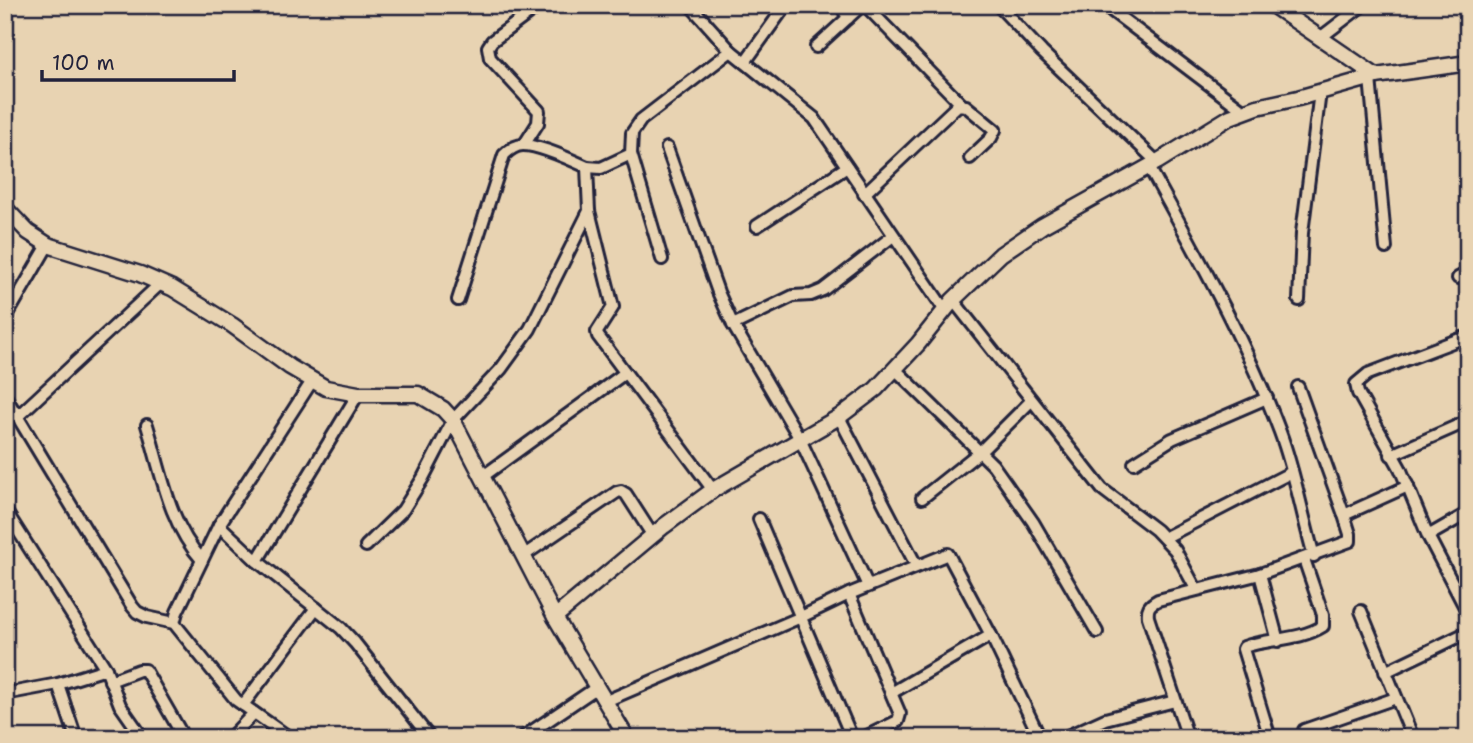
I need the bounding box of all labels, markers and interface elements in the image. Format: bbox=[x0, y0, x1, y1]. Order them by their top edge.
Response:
scale bar bbox=[42, 38, 234, 82]
text: 100 m bbox=[52, 49, 115, 77]

